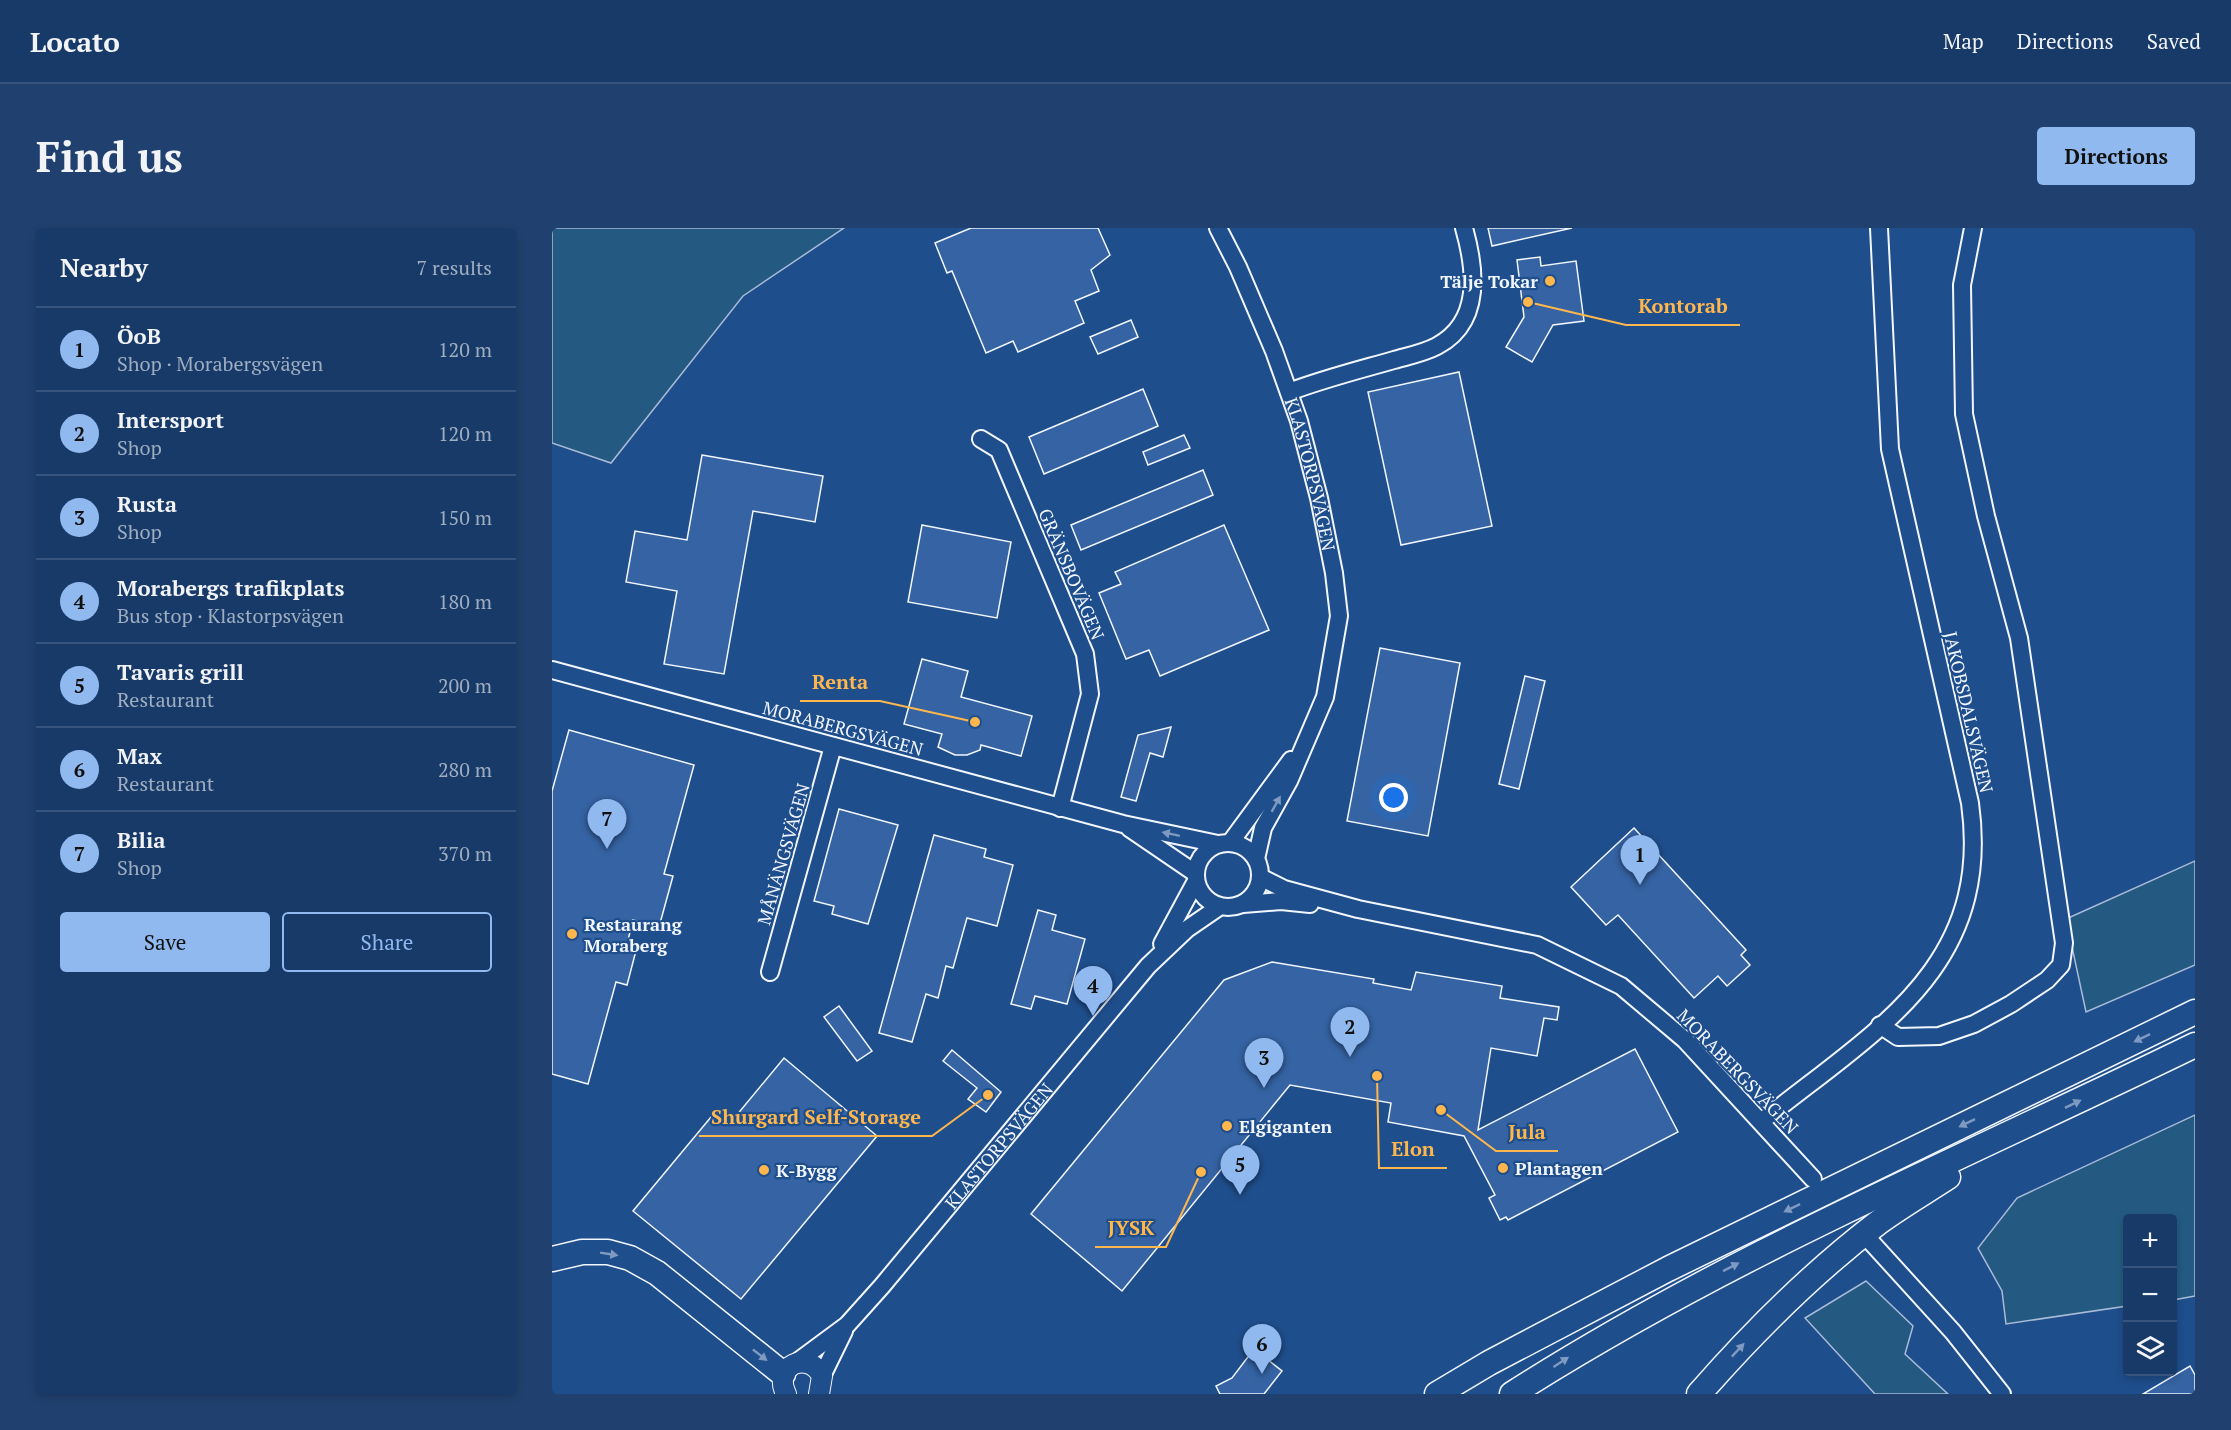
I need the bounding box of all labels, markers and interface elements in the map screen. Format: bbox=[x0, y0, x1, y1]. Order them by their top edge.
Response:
text: Locato bbox=[30, 23, 120, 60]
text: Map bbox=[1943, 27, 1984, 55]
text: Directions bbox=[2017, 27, 2114, 55]
text: Saved bbox=[2147, 27, 2201, 55]
button: Directions bbox=[2037, 127, 2195, 185]
text: Find us bbox=[36, 128, 183, 184]
text: Nearby bbox=[60, 250, 148, 284]
text: 7 results bbox=[417, 254, 492, 281]
place label: Tälje Tokar bbox=[1440, 269, 1538, 293]
marker: Tälje Tokar bbox=[1543, 274, 1557, 288]
callout: Kontorab bbox=[1626, 287, 1740, 325]
text: Kontorab bbox=[1638, 292, 1728, 319]
text: ÖoB bbox=[117, 321, 161, 350]
text: 1 bbox=[74, 336, 85, 363]
text: 120 m bbox=[438, 336, 492, 363]
text: Shop · Morabergsvägen bbox=[117, 350, 323, 377]
street label: KLASTORPSVÄGEN bbox=[1280, 394, 1341, 553]
text: Intersport bbox=[117, 405, 224, 434]
text: 2 bbox=[74, 420, 85, 447]
text: 120 m bbox=[438, 420, 492, 447]
text: Shop bbox=[117, 434, 162, 461]
text: Rusta bbox=[117, 489, 177, 518]
text: 3 bbox=[74, 504, 85, 531]
text: 150 m bbox=[438, 504, 492, 531]
street label: GRÄNSBOVÄGEN bbox=[1034, 505, 1110, 643]
text: Shop bbox=[117, 518, 162, 545]
text: Morabergs trafikplats bbox=[117, 573, 344, 602]
text: 4 bbox=[74, 588, 85, 615]
text: 180 m bbox=[438, 588, 492, 615]
text: Bus stop · Klastorpsvägen bbox=[117, 602, 344, 629]
street label: JAKOBSDALSVÄGEN bbox=[1939, 629, 1999, 795]
text: Tavaris grill bbox=[117, 657, 244, 686]
callout: Renta bbox=[800, 663, 880, 701]
text: Renta bbox=[812, 668, 868, 695]
text: 5 bbox=[74, 672, 85, 699]
text: 200 m bbox=[438, 672, 492, 699]
text: Restaurant bbox=[117, 686, 214, 713]
street label: MORABERGSVÄGEN bbox=[760, 695, 926, 761]
text: Max bbox=[117, 741, 162, 770]
text: 6 bbox=[74, 756, 85, 783]
text: 280 m bbox=[438, 756, 492, 783]
text: Restaurant bbox=[117, 770, 214, 797]
street label: MÅNÄNGSVÄGEN bbox=[751, 780, 815, 928]
your location bbox=[1379, 783, 1408, 812]
one-way arrow bbox=[1271, 796, 1281, 813]
pin: 7 bbox=[588, 800, 626, 849]
text: Bilia bbox=[117, 825, 165, 854]
one-way arrow bbox=[1161, 829, 1180, 838]
pin: 1 bbox=[1620, 836, 1660, 885]
text: 7 bbox=[74, 840, 85, 867]
text: 370 m bbox=[438, 840, 492, 867]
text: Shop bbox=[117, 854, 162, 881]
button: Save bbox=[60, 912, 270, 972]
button: Share bbox=[282, 912, 492, 972]
place label: Restaurang Moraberg bbox=[584, 912, 683, 957]
marker: Restaurang Moraberg bbox=[565, 927, 579, 941]
pin: 4 bbox=[1074, 966, 1112, 1016]
street label: MORABERGSVÄGEN bbox=[1672, 1003, 1804, 1139]
pin: 2 bbox=[1330, 1008, 1370, 1057]
one-way arrow bbox=[2134, 1033, 2151, 1042]
pin: 3 bbox=[1244, 1038, 1284, 1088]
street label: KLASTORPSVÄGEN bbox=[939, 1078, 1058, 1214]
callout: Shurgard Self-Storage bbox=[699, 1098, 932, 1136]
one-way arrow bbox=[2065, 1100, 2082, 1109]
text: Shurgard Self-Storage bbox=[711, 1103, 921, 1130]
callout: Jula bbox=[1496, 1113, 1558, 1151]
place label: Elgiganten bbox=[1239, 1114, 1333, 1138]
text: Jula bbox=[1508, 1118, 1546, 1145]
one-way arrow bbox=[1958, 1118, 1975, 1127]
marker: Elgiganten bbox=[1220, 1119, 1234, 1133]
callout: Elon bbox=[1379, 1130, 1447, 1168]
text: Elon bbox=[1391, 1135, 1435, 1162]
pin: 5 bbox=[1220, 1146, 1260, 1195]
place label: Plantagen bbox=[1515, 1156, 1603, 1180]
place label: K-Bygg bbox=[776, 1158, 838, 1182]
marker: Plantagen bbox=[1496, 1161, 1510, 1175]
marker: K-Bygg bbox=[757, 1163, 771, 1177]
one-way arrow bbox=[1783, 1204, 1800, 1213]
callout: JYSK bbox=[1095, 1209, 1166, 1247]
text: JYSK bbox=[1108, 1214, 1155, 1241]
map controls bbox=[2123, 1214, 2177, 1376]
button: + bbox=[2123, 1214, 2177, 1268]
one-way arrow bbox=[600, 1249, 619, 1258]
one-way arrow bbox=[1723, 1262, 1740, 1272]
button: − bbox=[2123, 1268, 2177, 1322]
button: layers bbox=[2123, 1322, 2177, 1376]
pin: 6 bbox=[1242, 1324, 1282, 1374]
one-way arrow bbox=[1730, 1344, 1744, 1358]
one-way arrow bbox=[752, 1348, 768, 1361]
one-way arrow bbox=[1553, 1357, 1569, 1368]

